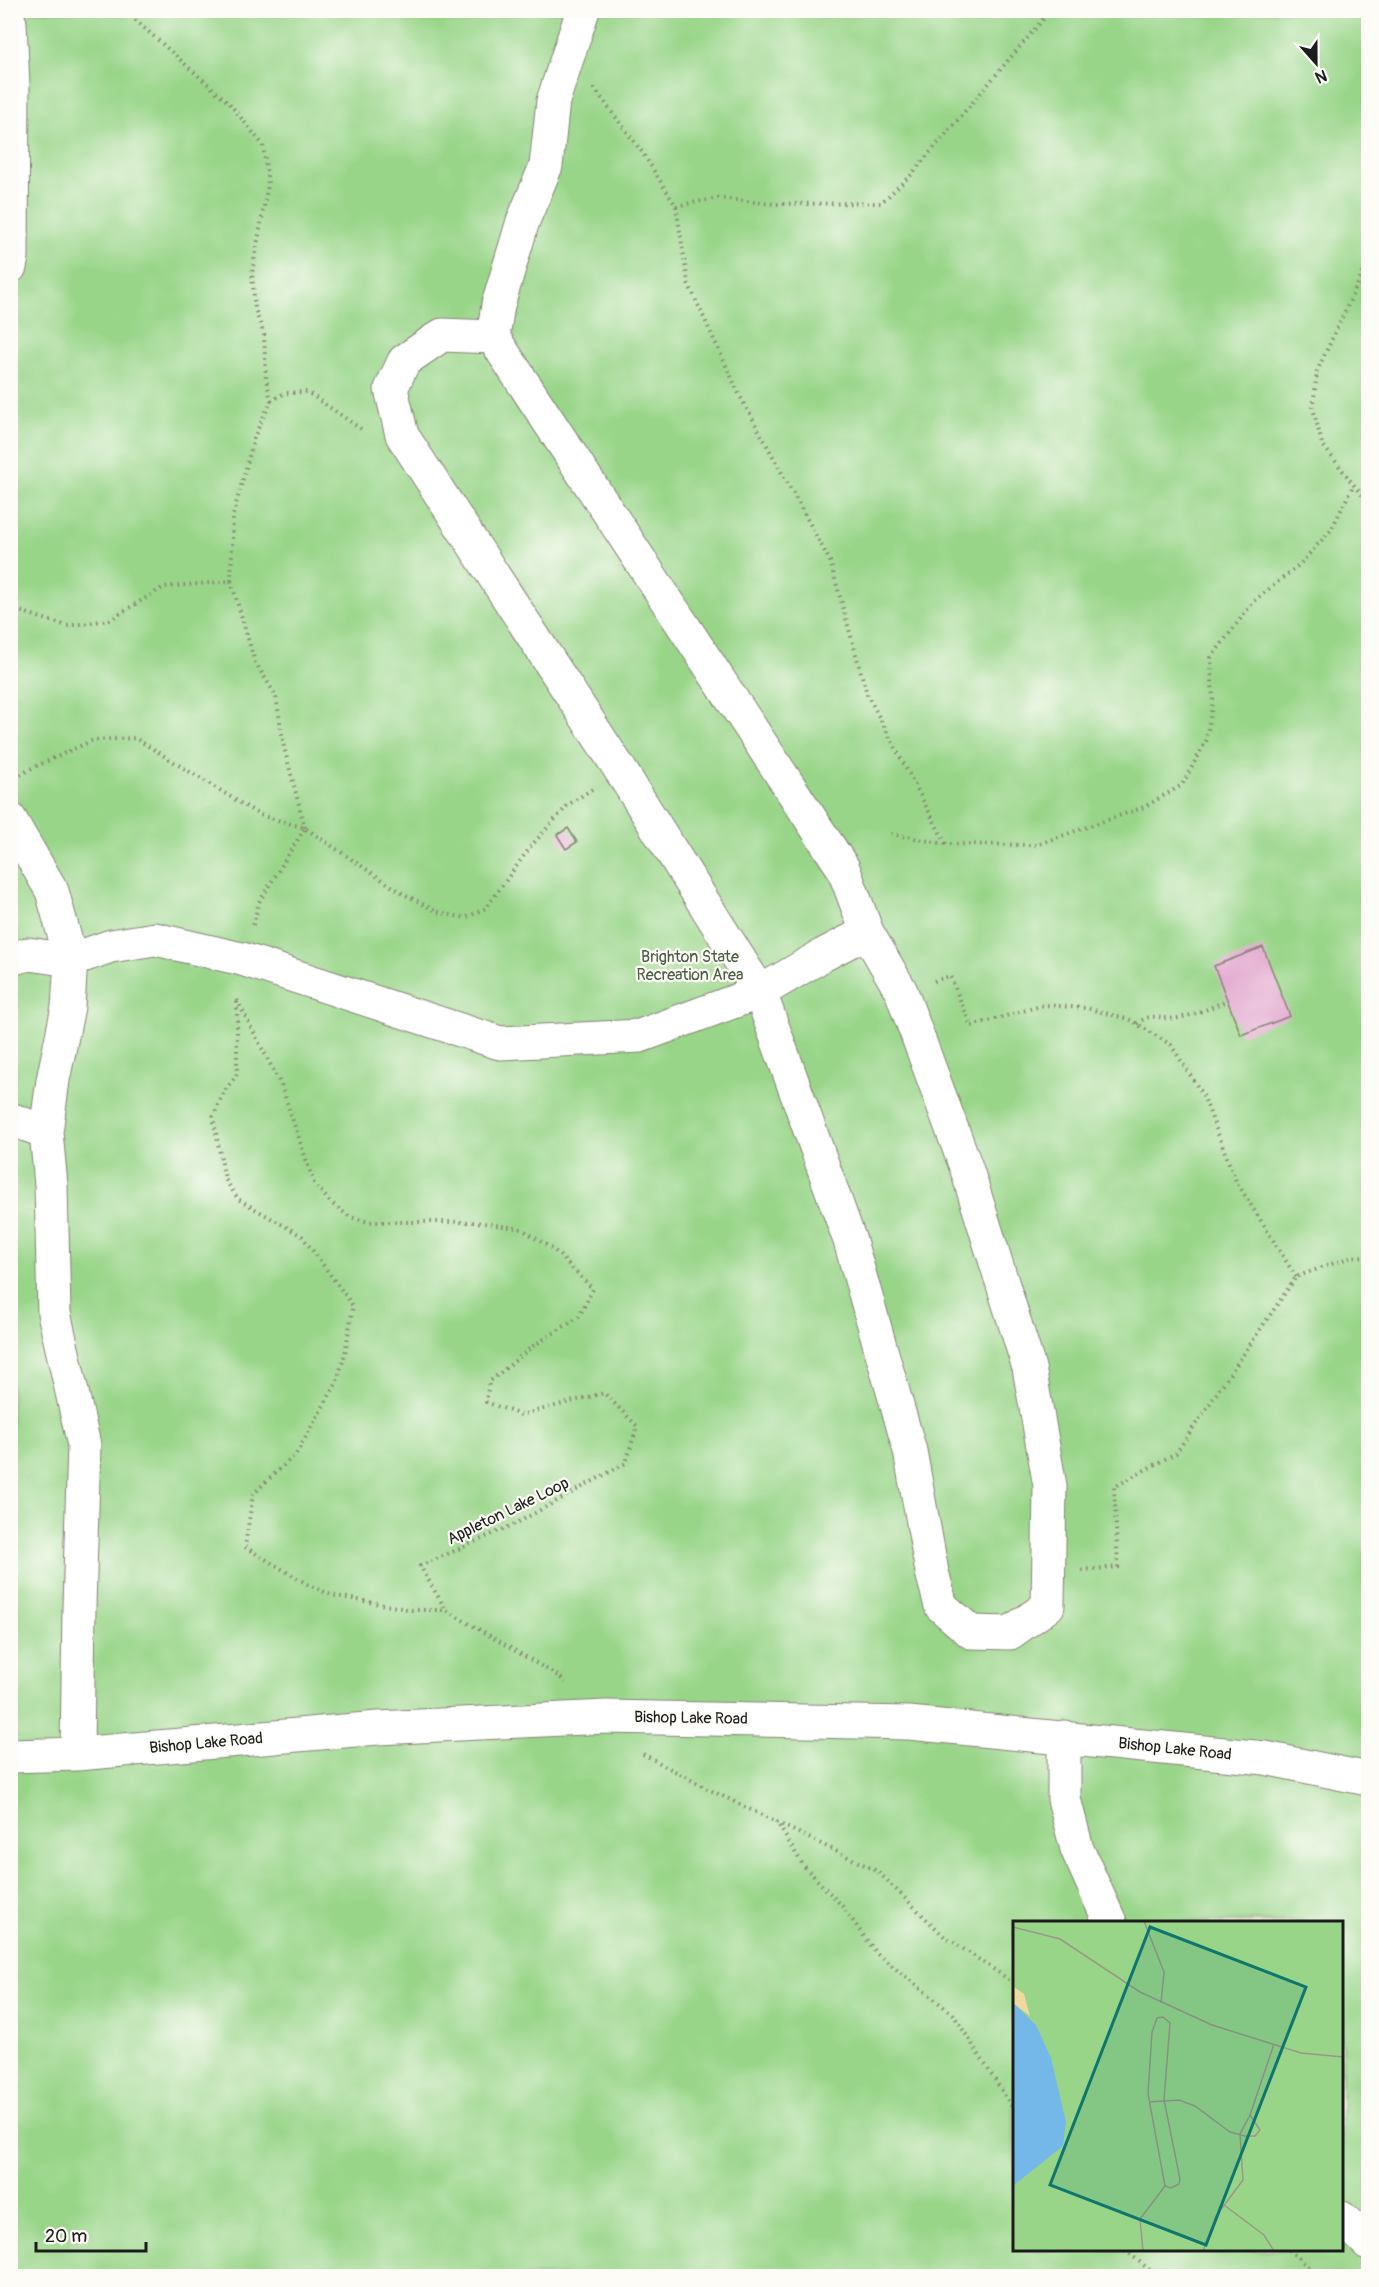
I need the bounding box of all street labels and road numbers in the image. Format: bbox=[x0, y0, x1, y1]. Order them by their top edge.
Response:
street label: Appleton Lake Loop bbox=[444, 1473, 572, 1549]
street label: Bishop Lake Road bbox=[634, 1707, 748, 1729]
street label: Bishop Lake Road bbox=[148, 1728, 264, 1758]
street label: Bishop Lake Road bbox=[1117, 1733, 1233, 1765]

